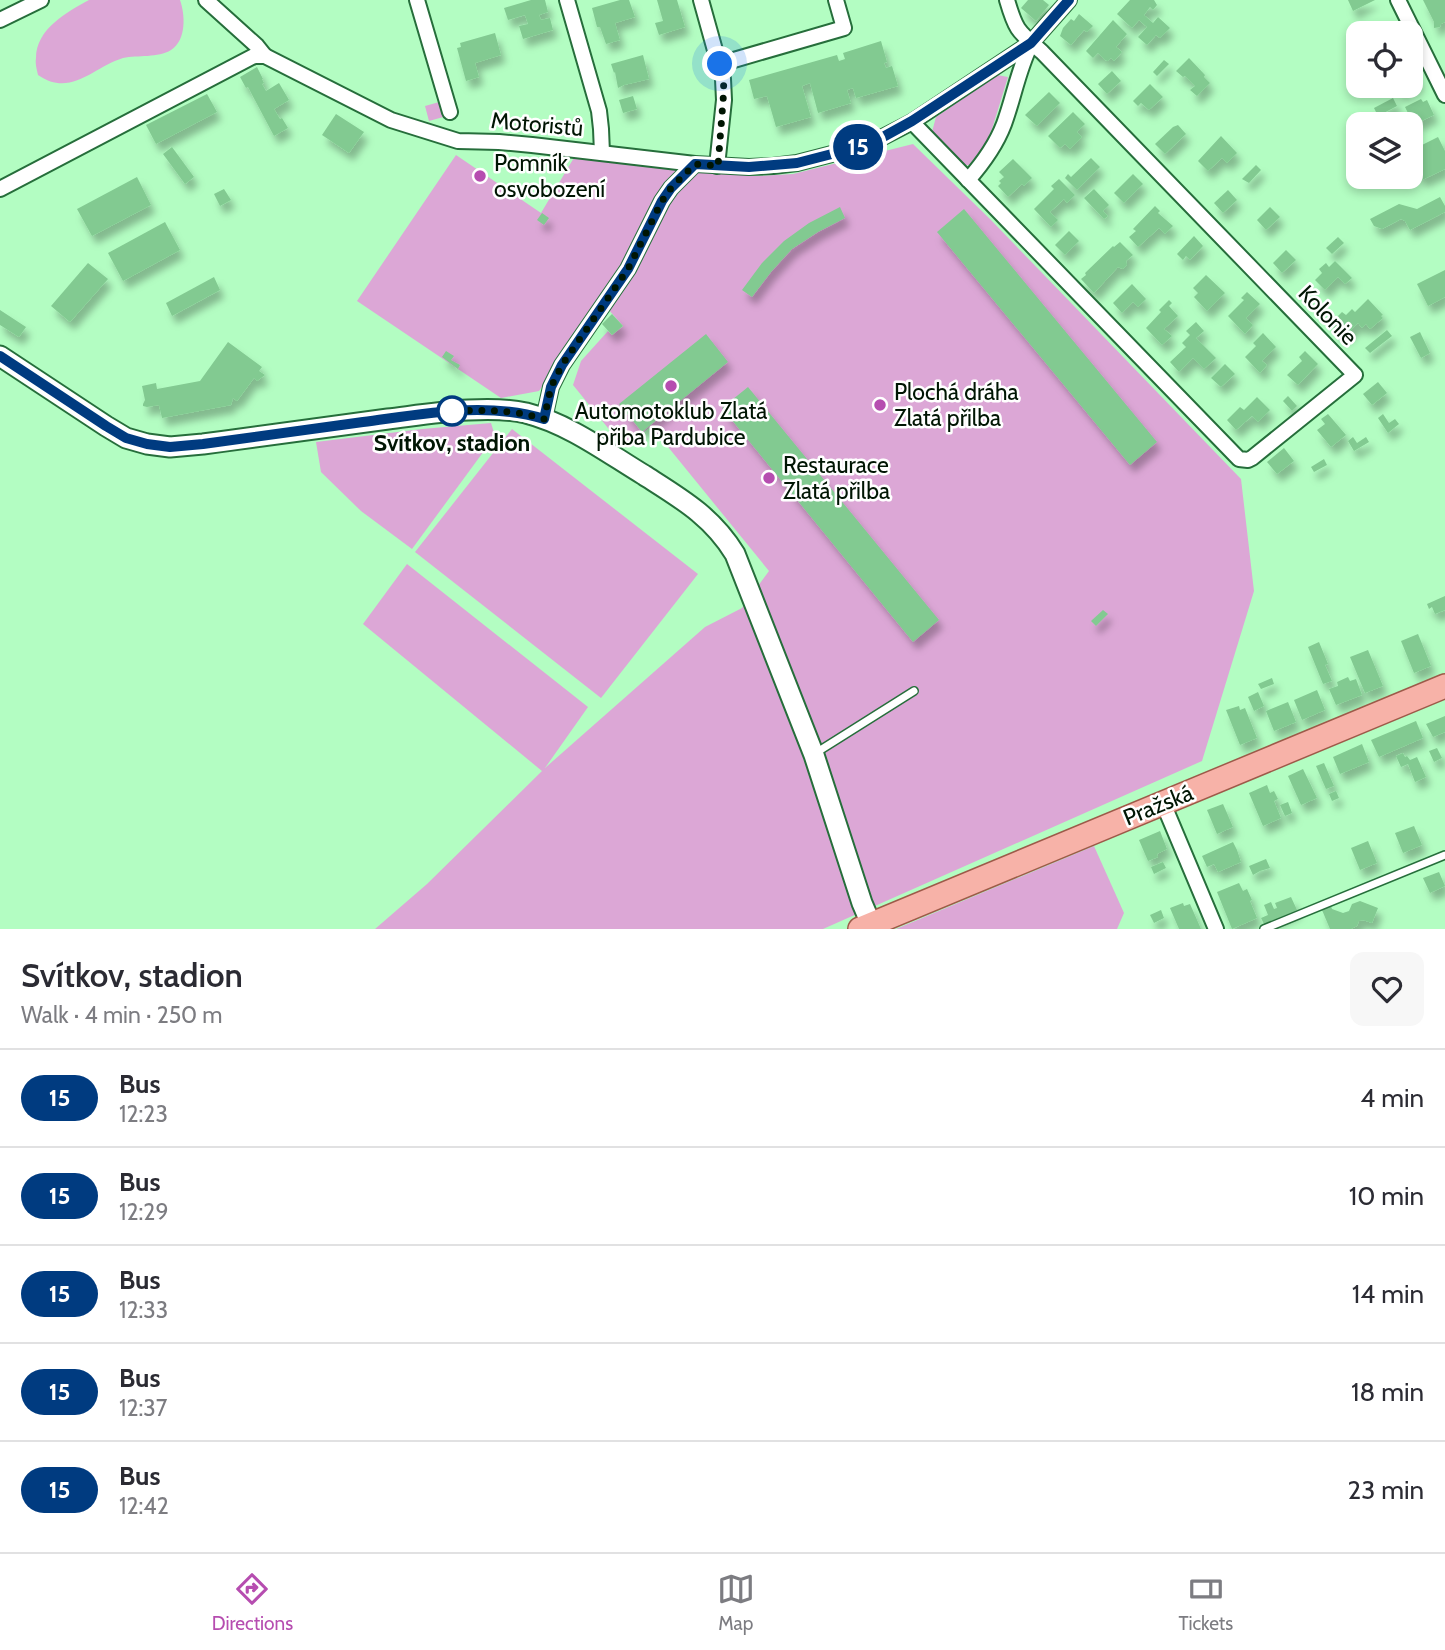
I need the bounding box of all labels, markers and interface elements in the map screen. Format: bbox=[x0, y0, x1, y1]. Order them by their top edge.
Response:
map controls bbox=[1346, 21, 1423, 189]
button: locate bbox=[1346, 21, 1423, 98]
your location bbox=[702, 46, 737, 81]
street label: Motoristů bbox=[490, 106, 584, 142]
button: layers bbox=[1346, 112, 1423, 189]
line badge: 15 bbox=[826, 124, 889, 170]
text: 15 bbox=[847, 132, 869, 161]
place label: Pomník osvobození bbox=[494, 149, 605, 203]
marker: Pomník osvobození bbox=[472, 168, 488, 184]
street label: Kolonie bbox=[1293, 279, 1363, 351]
marker: Automotoklub Zlatá přiba Pardubice bbox=[663, 378, 679, 394]
place label: Plochá dráha Zlatá přilba bbox=[894, 378, 1019, 432]
marker: Svítkov, stadion bbox=[437, 396, 467, 426]
place label: Automotoklub Zlatá přiba Pardubice bbox=[575, 397, 767, 451]
marker: Plochá dráha Zlatá přilba bbox=[872, 397, 888, 413]
place label: Svítkov, stadion bbox=[374, 429, 530, 457]
place label: Restaurace Zlatá přilba bbox=[783, 451, 890, 505]
marker: Restaurace Zlatá přilba bbox=[761, 470, 777, 486]
street label: Pražská bbox=[1119, 778, 1197, 832]
button: heart bbox=[1350, 952, 1424, 1026]
text: Svítkov, stadion bbox=[21, 955, 243, 995]
text: Walk · 4 min · 250 m bbox=[21, 1001, 223, 1029]
text: Bus bbox=[119, 1068, 160, 1100]
text: 4 min bbox=[1360, 1082, 1424, 1114]
text: 15 bbox=[49, 1083, 70, 1112]
text: 12:23 bbox=[119, 1100, 168, 1128]
text: Bus bbox=[119, 1166, 160, 1198]
text: 10 min bbox=[1349, 1180, 1424, 1212]
text: 15 bbox=[49, 1181, 70, 1210]
text: 12:29 bbox=[119, 1198, 168, 1226]
text: Bus bbox=[119, 1264, 160, 1296]
text: 14 min bbox=[1352, 1278, 1424, 1310]
text: 15 bbox=[49, 1279, 70, 1308]
text: 12:33 bbox=[119, 1296, 168, 1324]
text: Bus bbox=[119, 1362, 160, 1394]
text: 18 min bbox=[1351, 1376, 1424, 1408]
text: 15 bbox=[49, 1377, 70, 1406]
text: 12:37 bbox=[119, 1394, 167, 1422]
text: Bus bbox=[119, 1460, 160, 1492]
text: 23 min bbox=[1348, 1474, 1424, 1506]
text: 15 bbox=[49, 1475, 70, 1504]
text: 12:42 bbox=[119, 1492, 169, 1520]
tab: Directions bbox=[212, 1570, 293, 1635]
tab: Map bbox=[717, 1570, 755, 1635]
tab: Tickets bbox=[1178, 1570, 1233, 1635]

